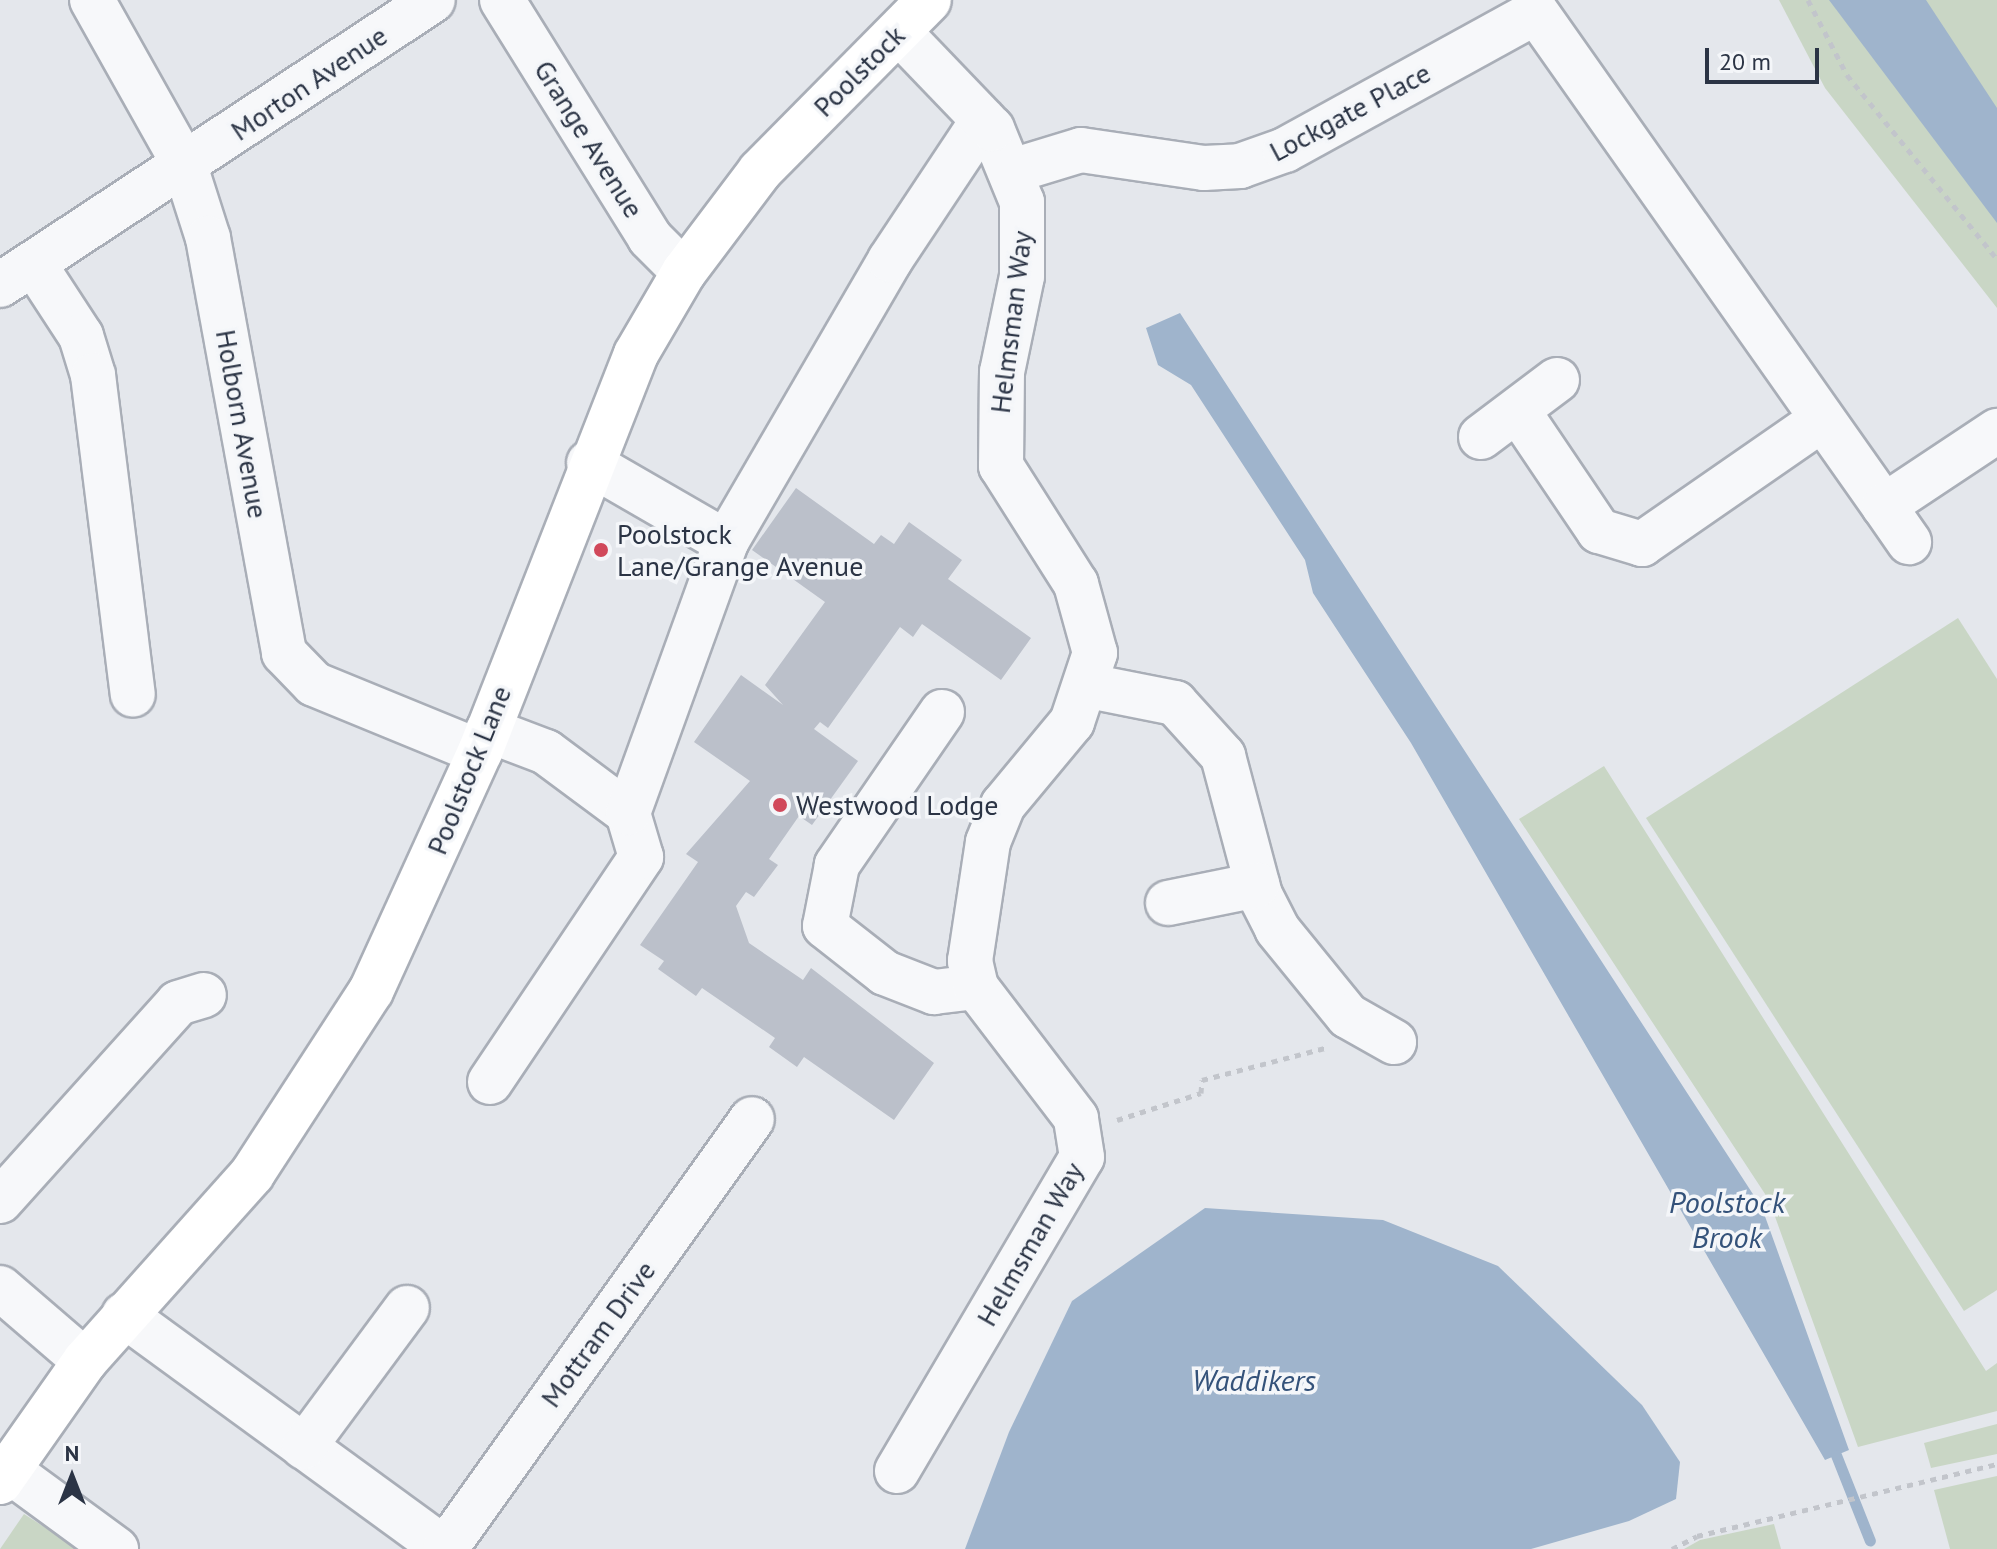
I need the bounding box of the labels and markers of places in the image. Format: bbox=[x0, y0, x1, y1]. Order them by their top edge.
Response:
place label: Poolstock Lane/Grange Avenue bbox=[617, 517, 864, 583]
marker: Poolstock Lane/Grange Avenue bbox=[592, 541, 610, 559]
place label: Westwood Lodge bbox=[796, 788, 998, 822]
marker: Westwood Lodge bbox=[771, 796, 789, 814]

